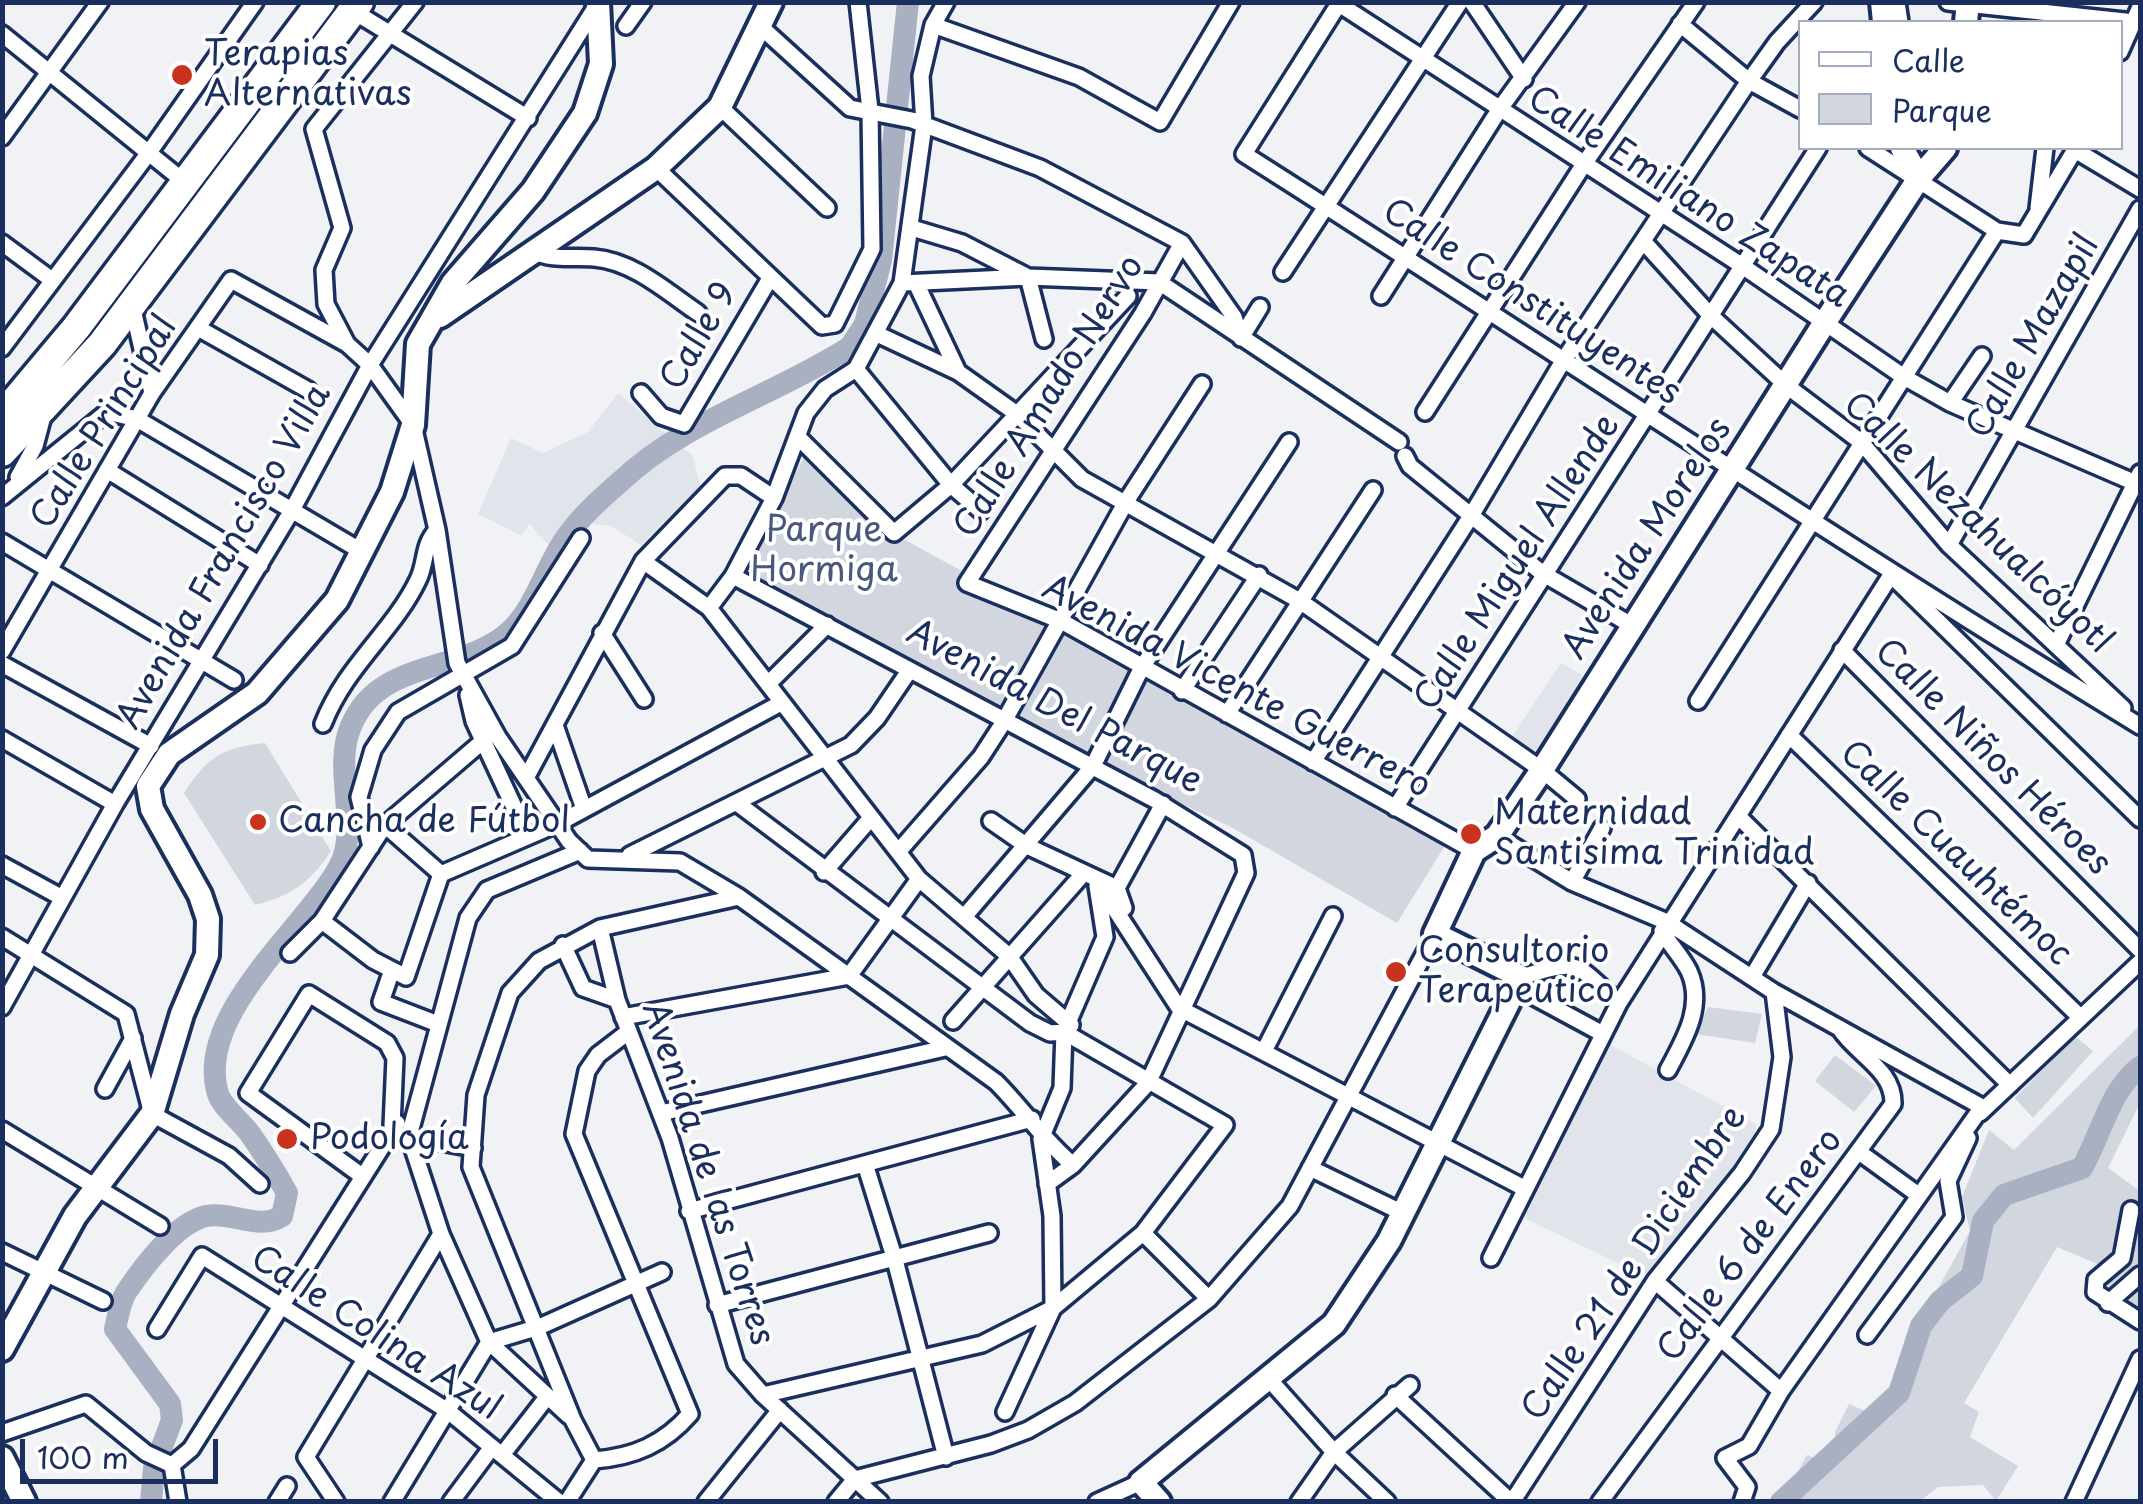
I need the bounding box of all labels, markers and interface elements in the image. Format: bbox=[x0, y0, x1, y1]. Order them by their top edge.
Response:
legend bbox=[1798, 20, 2123, 150]
place label: Terapias Alternativas bbox=[204, 34, 412, 116]
text: Calle bbox=[1892, 37, 1965, 82]
marker: Terapias Alternativas bbox=[169, 62, 195, 88]
street label: Calle Emiliano Zapata bbox=[1519, 78, 1857, 318]
text: Parque bbox=[1892, 87, 1992, 132]
street label: Calle Constituyentes bbox=[1374, 191, 1688, 415]
street label: Calle Mazapil bbox=[1959, 227, 2109, 447]
street label: Calle Amado Nervo bbox=[946, 248, 1154, 546]
street label: Calle 9 bbox=[653, 276, 747, 398]
street label: Calle Principal bbox=[23, 309, 187, 537]
street label: Avenida Francisco Villa bbox=[109, 377, 341, 737]
street label: Calle Nezahualcóyotl bbox=[1834, 385, 2120, 663]
street label: Calle Miguel Allende bbox=[1407, 407, 1629, 719]
street label: Avenida Morelos bbox=[1554, 411, 1742, 667]
park label: Parque Hormiga bbox=[750, 510, 898, 592]
street label: Avenida Vicente Guerrero bbox=[1035, 568, 1437, 808]
street label: Avenida Del Parque bbox=[899, 612, 1209, 804]
street label: Calle Niños Héroes bbox=[1865, 631, 2119, 885]
street label: Calle Cuauhtémoc bbox=[1830, 733, 2080, 975]
place label: Maternidad Santisima Trinidad bbox=[1494, 793, 1815, 875]
place label: Cancha de Fútbol bbox=[278, 801, 570, 843]
marker: Cancha de Fútbol bbox=[247, 811, 269, 833]
marker: Maternidad Santisima Trinidad bbox=[1458, 821, 1484, 847]
place label: Consultorio Terapeutico bbox=[1418, 931, 1615, 1013]
marker: Consultorio Terapeutico bbox=[1383, 959, 1409, 985]
street label: Avenida de las Torres bbox=[632, 997, 782, 1351]
street label: Calle 21 de Diciembre bbox=[1514, 1099, 1756, 1429]
place label: Podología bbox=[310, 1118, 469, 1160]
street label: Calle 6 de Enero bbox=[1650, 1121, 1852, 1371]
marker: Podología bbox=[274, 1126, 300, 1152]
street label: Calle Colina Azul bbox=[242, 1238, 508, 1430]
scale bar bbox=[25, 1419, 222, 1481]
text: 100 m bbox=[37, 1434, 129, 1479]

